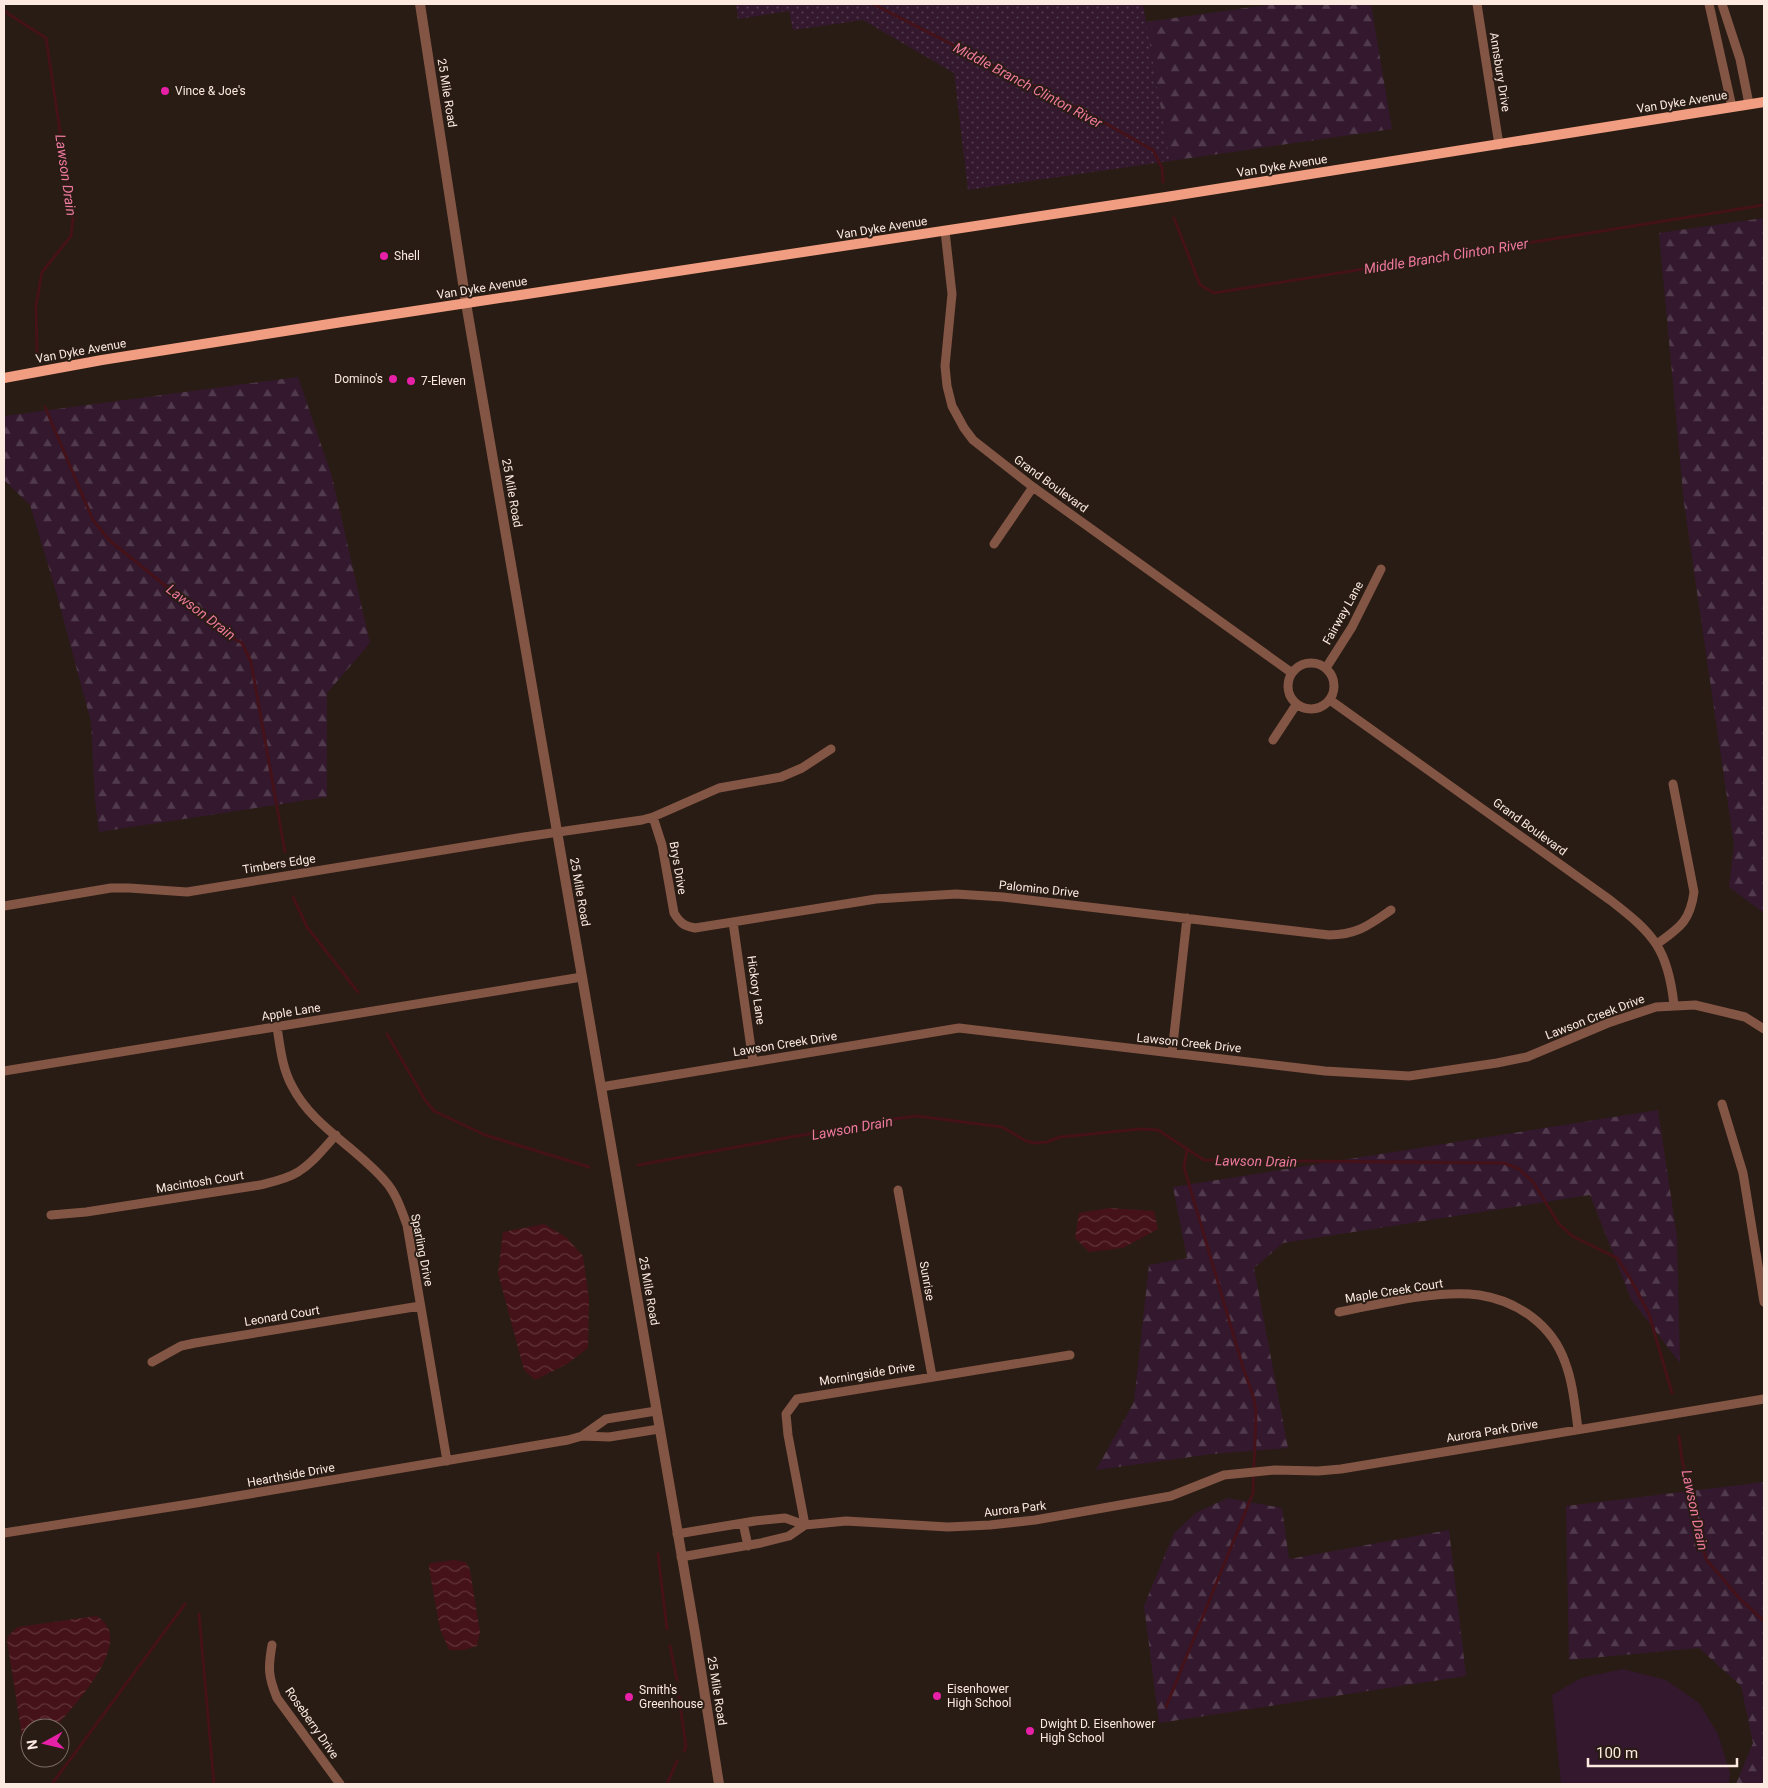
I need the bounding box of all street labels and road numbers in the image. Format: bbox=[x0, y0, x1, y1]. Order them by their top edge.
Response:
street label: Annsbury Drive bbox=[1487, 31, 1513, 113]
street label: 25 Mile Road bbox=[435, 58, 459, 128]
street label: Van Dyke Avenue bbox=[1636, 88, 1728, 116]
street label: Van Dyke Avenue bbox=[1236, 152, 1328, 180]
street label: Van Dyke Avenue bbox=[836, 214, 928, 242]
street label: Van Dyke Avenue bbox=[436, 274, 528, 302]
street label: Van Dyke Avenue bbox=[35, 336, 127, 366]
street label: Grand Boulevard bbox=[1011, 452, 1091, 516]
street label: 25 Mile Road bbox=[499, 457, 525, 529]
street label: Fairway Lane bbox=[1320, 579, 1366, 647]
street label: Grand Boulevard bbox=[1490, 795, 1570, 859]
street label: Brys Drive bbox=[666, 840, 690, 896]
street label: Timbers Edge bbox=[242, 851, 316, 877]
street label: 25 Mile Road bbox=[567, 856, 593, 928]
street label: Palomino Drive bbox=[998, 878, 1080, 900]
street label: Hickory Lane bbox=[744, 955, 768, 1025]
street label: Lawson Creek Drive bbox=[1543, 992, 1647, 1042]
street label: Apple Lane bbox=[260, 1000, 322, 1024]
street label: Lawson Creek Drive bbox=[732, 1029, 838, 1059]
street label: Lawson Creek Drive bbox=[1136, 1031, 1242, 1055]
street label: Macintosh Court bbox=[155, 1168, 245, 1196]
street label: Sparling Drive bbox=[408, 1213, 436, 1287]
street label: 25 Mile Road bbox=[636, 1255, 662, 1327]
street label: Sunrise bbox=[917, 1260, 937, 1302]
street label: Maple Creek Court bbox=[1344, 1276, 1444, 1306]
street label: Leonard Court bbox=[243, 1303, 321, 1329]
street label: Morningside Drive bbox=[818, 1360, 916, 1388]
street label: Aurora Park Drive bbox=[1445, 1417, 1539, 1445]
street label: Hearthside Drive bbox=[246, 1460, 336, 1490]
street label: Aurora Park bbox=[983, 1498, 1048, 1520]
street label: 25 Mile Road bbox=[705, 1656, 729, 1726]
street label: Roseberry Drive bbox=[282, 1685, 342, 1761]

